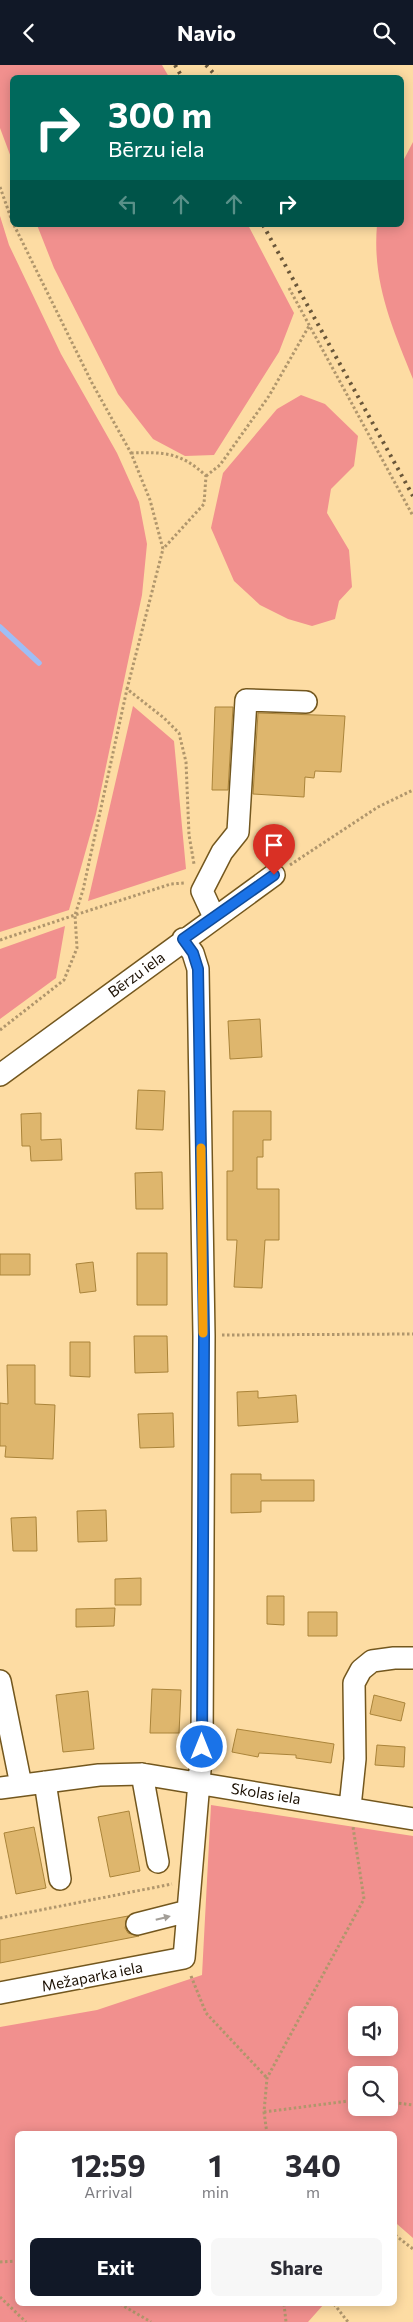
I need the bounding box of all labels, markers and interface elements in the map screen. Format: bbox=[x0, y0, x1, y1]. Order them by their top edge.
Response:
icon: back bbox=[15, 19, 43, 47]
text: Navio bbox=[177, 19, 236, 46]
icon: search bbox=[370, 19, 398, 47]
text: 300 m bbox=[108, 92, 212, 135]
icon: right bbox=[25, 95, 90, 160]
text: Bērzu iela bbox=[108, 135, 204, 162]
icon: left bbox=[114, 190, 142, 218]
icon: ahead bbox=[167, 190, 195, 218]
icon: ahead bbox=[220, 190, 248, 218]
icon: right bbox=[273, 190, 301, 218]
pin bbox=[253, 824, 295, 875]
icon: arrive bbox=[260, 831, 288, 859]
street label: Bērzu iela bbox=[104, 947, 168, 1001]
position arrow bbox=[175, 1720, 227, 1772]
street label: Skolas iela bbox=[230, 1779, 302, 1807]
one-way arrow bbox=[155, 1913, 170, 1921]
street label: Mežaparka iela bbox=[40, 1957, 144, 1995]
map controls bbox=[348, 2006, 398, 2116]
button: sound bbox=[348, 2006, 398, 2056]
button: search bbox=[348, 2066, 398, 2116]
text: 12:59 bbox=[71, 2146, 146, 2183]
text: 1 bbox=[209, 2146, 222, 2183]
text: 340 bbox=[285, 2146, 341, 2183]
text: Arrival bbox=[84, 2182, 133, 2201]
text: min bbox=[202, 2182, 229, 2201]
text: m bbox=[306, 2182, 320, 2201]
button: Exit bbox=[30, 2238, 201, 2296]
button: Share bbox=[211, 2238, 382, 2296]

